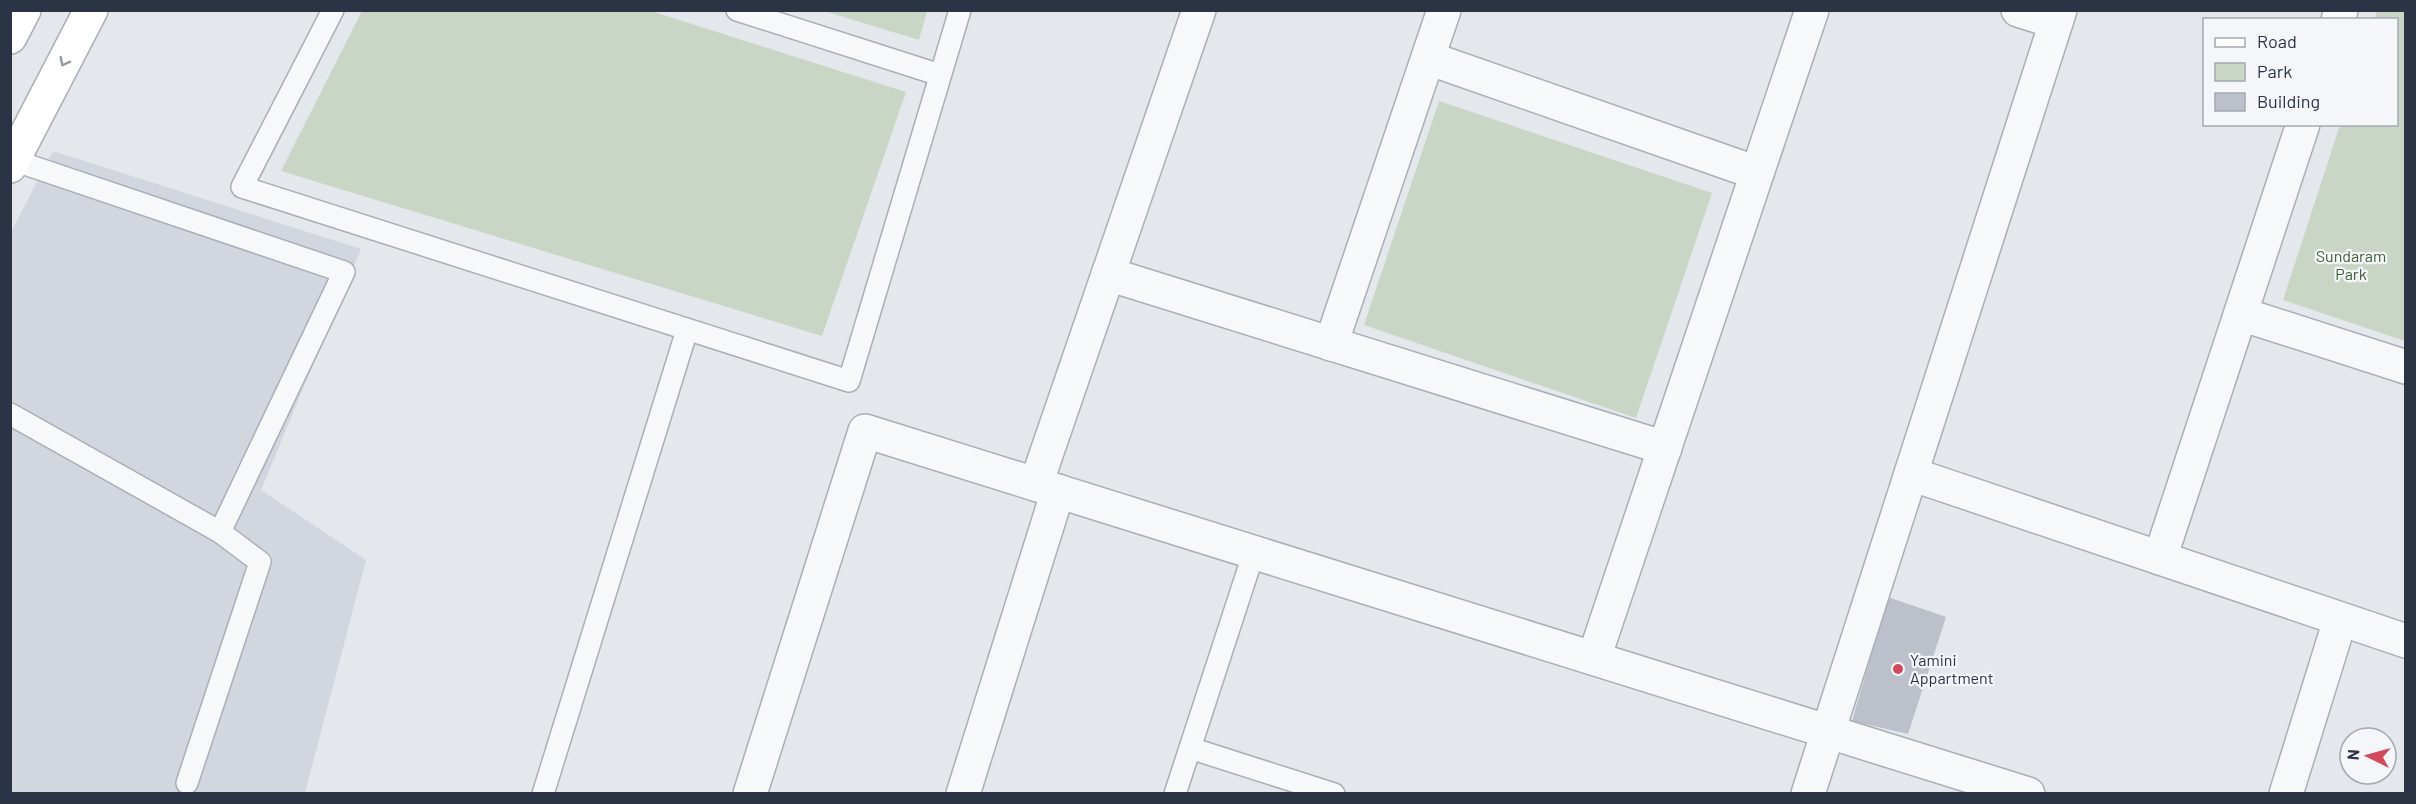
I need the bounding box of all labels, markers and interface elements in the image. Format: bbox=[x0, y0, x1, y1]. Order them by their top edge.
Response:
legend bbox=[2203, 18, 2398, 126]
text: Road bbox=[2257, 30, 2297, 52]
one-way arrow bbox=[60, 56, 71, 67]
text: Park bbox=[2257, 60, 2292, 82]
text: Building bbox=[2257, 90, 2320, 112]
park label: Sundaram Park bbox=[2316, 246, 2386, 283]
place label: Yamini Appartment bbox=[1910, 650, 1994, 687]
marker: Yamini Appartment bbox=[1891, 662, 1905, 676]
north arrow bbox=[2338, 726, 2398, 786]
text: N bbox=[2343, 749, 2362, 761]

